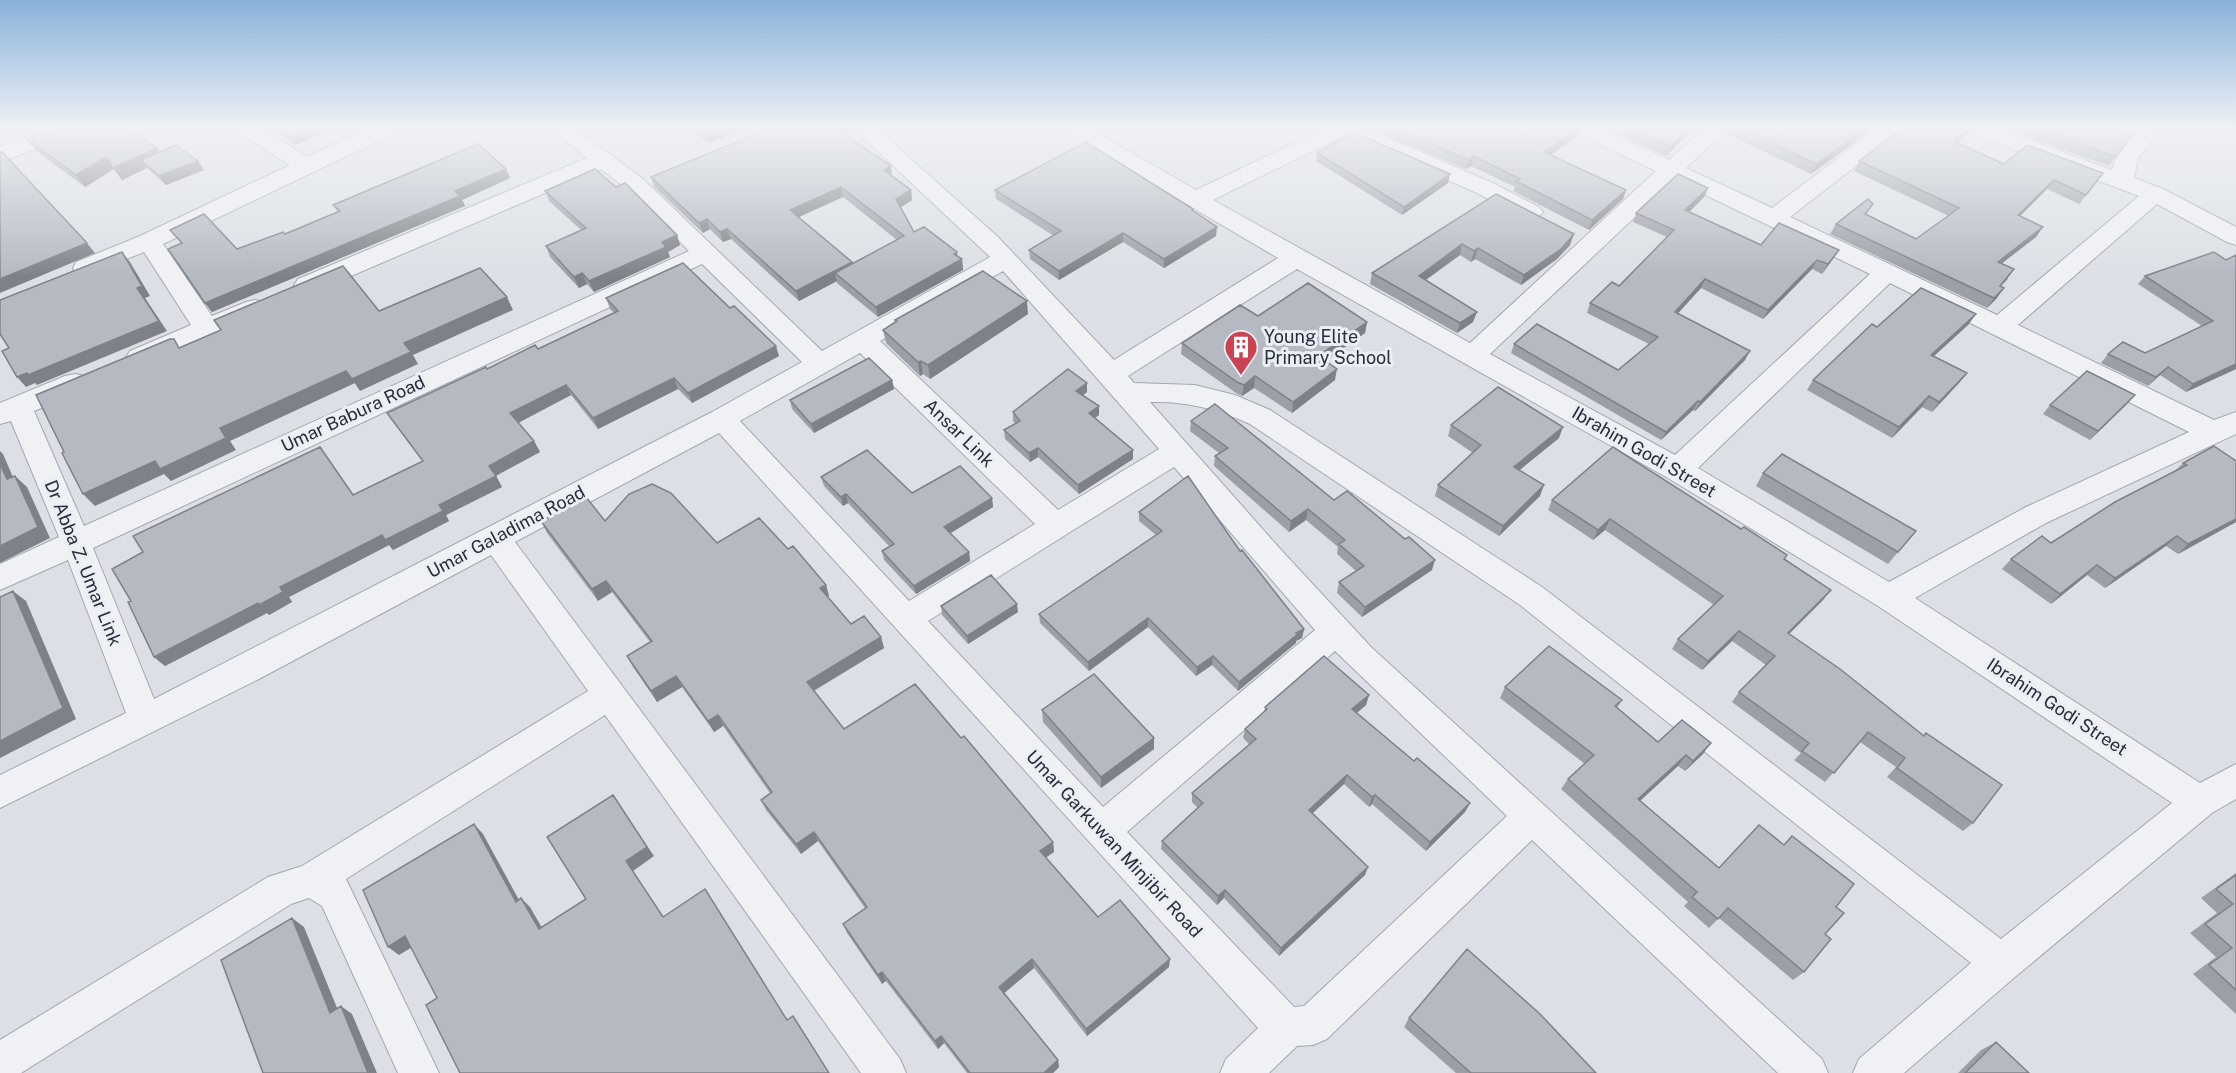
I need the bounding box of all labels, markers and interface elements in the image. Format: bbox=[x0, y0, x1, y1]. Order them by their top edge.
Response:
place label: Young Elite Primary School bbox=[1264, 326, 1392, 368]
building icon: Young Elite Primary School bbox=[1223, 329, 1259, 376]
street label: Umar Babura Road bbox=[277, 371, 428, 456]
street label: Ansar Link bbox=[920, 394, 999, 471]
street label: Ibrahim Godi Street bbox=[1568, 402, 1720, 501]
street label: Dr Abba Z. Umar Link bbox=[41, 477, 126, 649]
street label: Umar Galadima Road bbox=[423, 481, 588, 582]
street label: Ibrahim Godi Street bbox=[1983, 653, 2131, 760]
street label: Umar Garkuwan Minjibir Road bbox=[1022, 746, 1207, 942]

